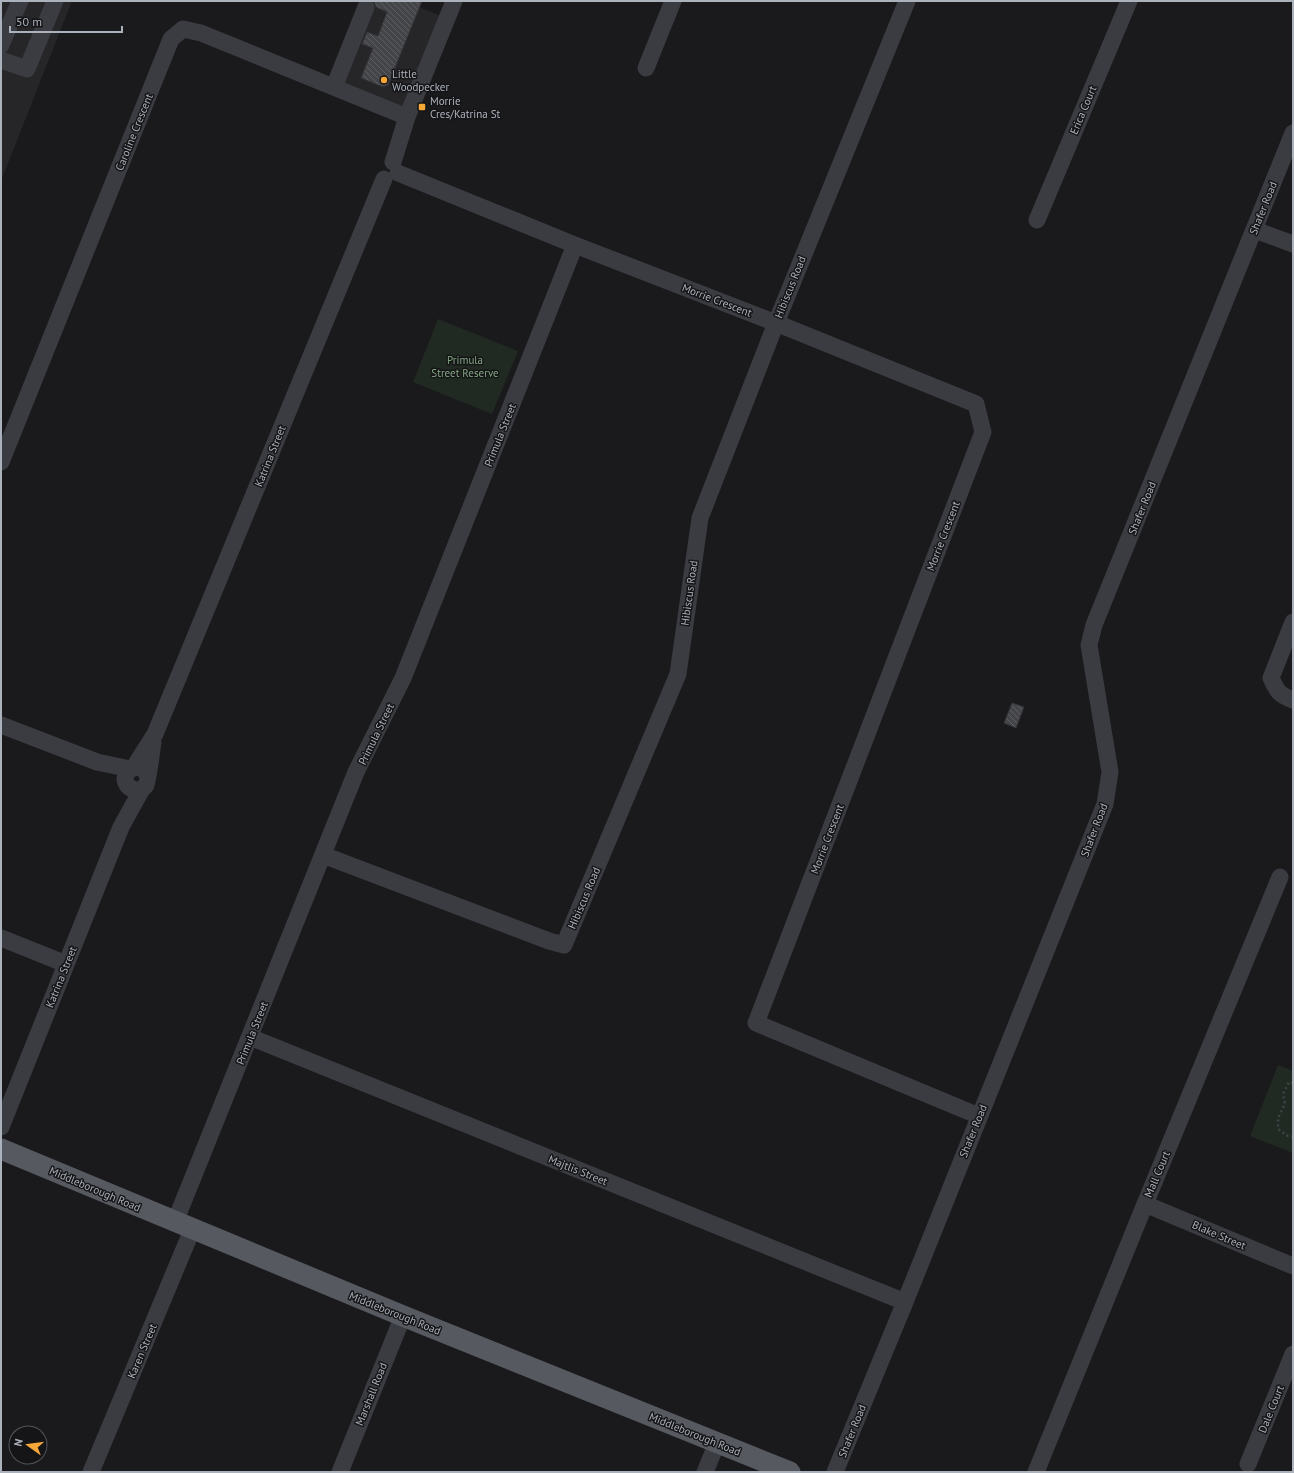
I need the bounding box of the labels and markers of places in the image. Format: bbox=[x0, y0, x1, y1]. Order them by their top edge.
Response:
place label: Little Woodpecker bbox=[392, 67, 449, 94]
marker: Little Woodpecker bbox=[379, 75, 389, 85]
place label: Morrie Cres/Katrina St bbox=[430, 94, 500, 121]
marker: Morrie Cres/Katrina St bbox=[417, 102, 427, 112]

